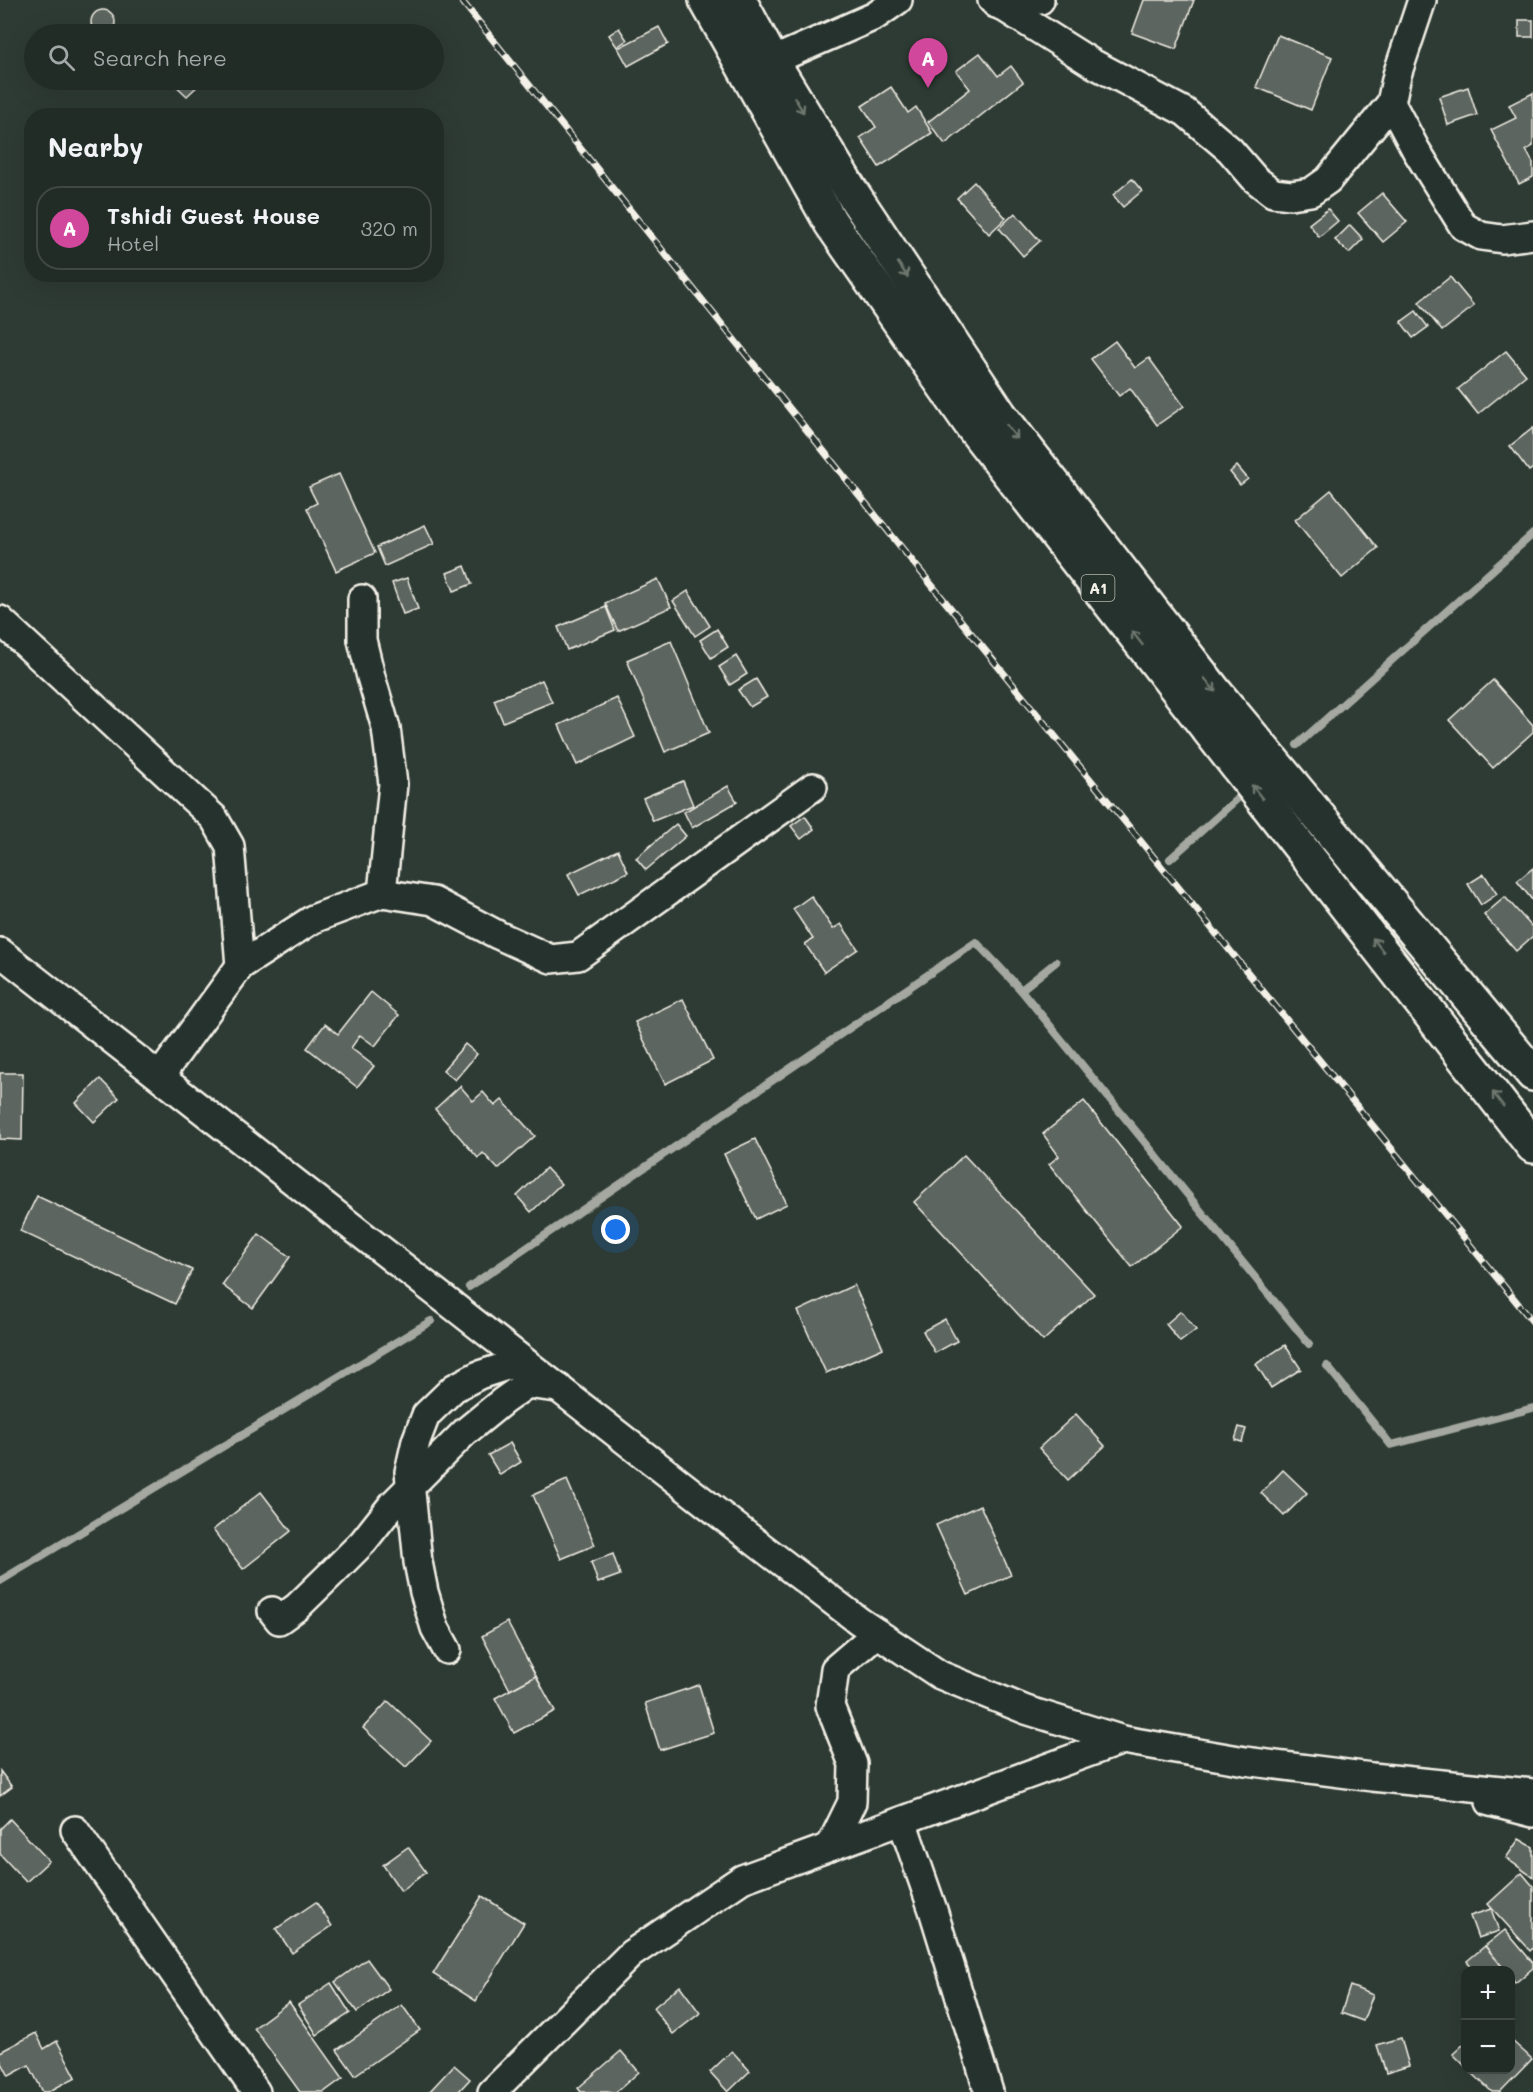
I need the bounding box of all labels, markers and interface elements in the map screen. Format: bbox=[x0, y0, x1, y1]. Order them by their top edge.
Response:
search box bbox=[24, 24, 444, 90]
pin: A bbox=[908, 38, 948, 88]
icon: search bbox=[45, 41, 78, 74]
text: Search here bbox=[93, 43, 227, 72]
one-way arrow bbox=[793, 96, 805, 113]
text: Nearby bbox=[48, 130, 143, 164]
text: Tshidi Guest House bbox=[107, 201, 320, 230]
text: A bbox=[63, 215, 76, 241]
text: 320 m bbox=[360, 215, 418, 241]
text: Hotel bbox=[107, 230, 159, 256]
one-way arrow bbox=[898, 261, 910, 278]
one-way arrow bbox=[1006, 424, 1019, 440]
road number: A1 bbox=[1082, 575, 1114, 601]
one-way arrow bbox=[1131, 631, 1144, 647]
one-way arrow bbox=[1203, 677, 1216, 693]
one-way arrow bbox=[1251, 784, 1264, 800]
one-way arrow bbox=[1371, 937, 1384, 953]
one-way arrow bbox=[1491, 1091, 1504, 1107]
your location bbox=[601, 1215, 630, 1244]
map controls bbox=[1461, 1966, 1515, 2074]
button: + bbox=[1461, 1966, 1515, 2020]
button: − bbox=[1461, 2020, 1515, 2074]

